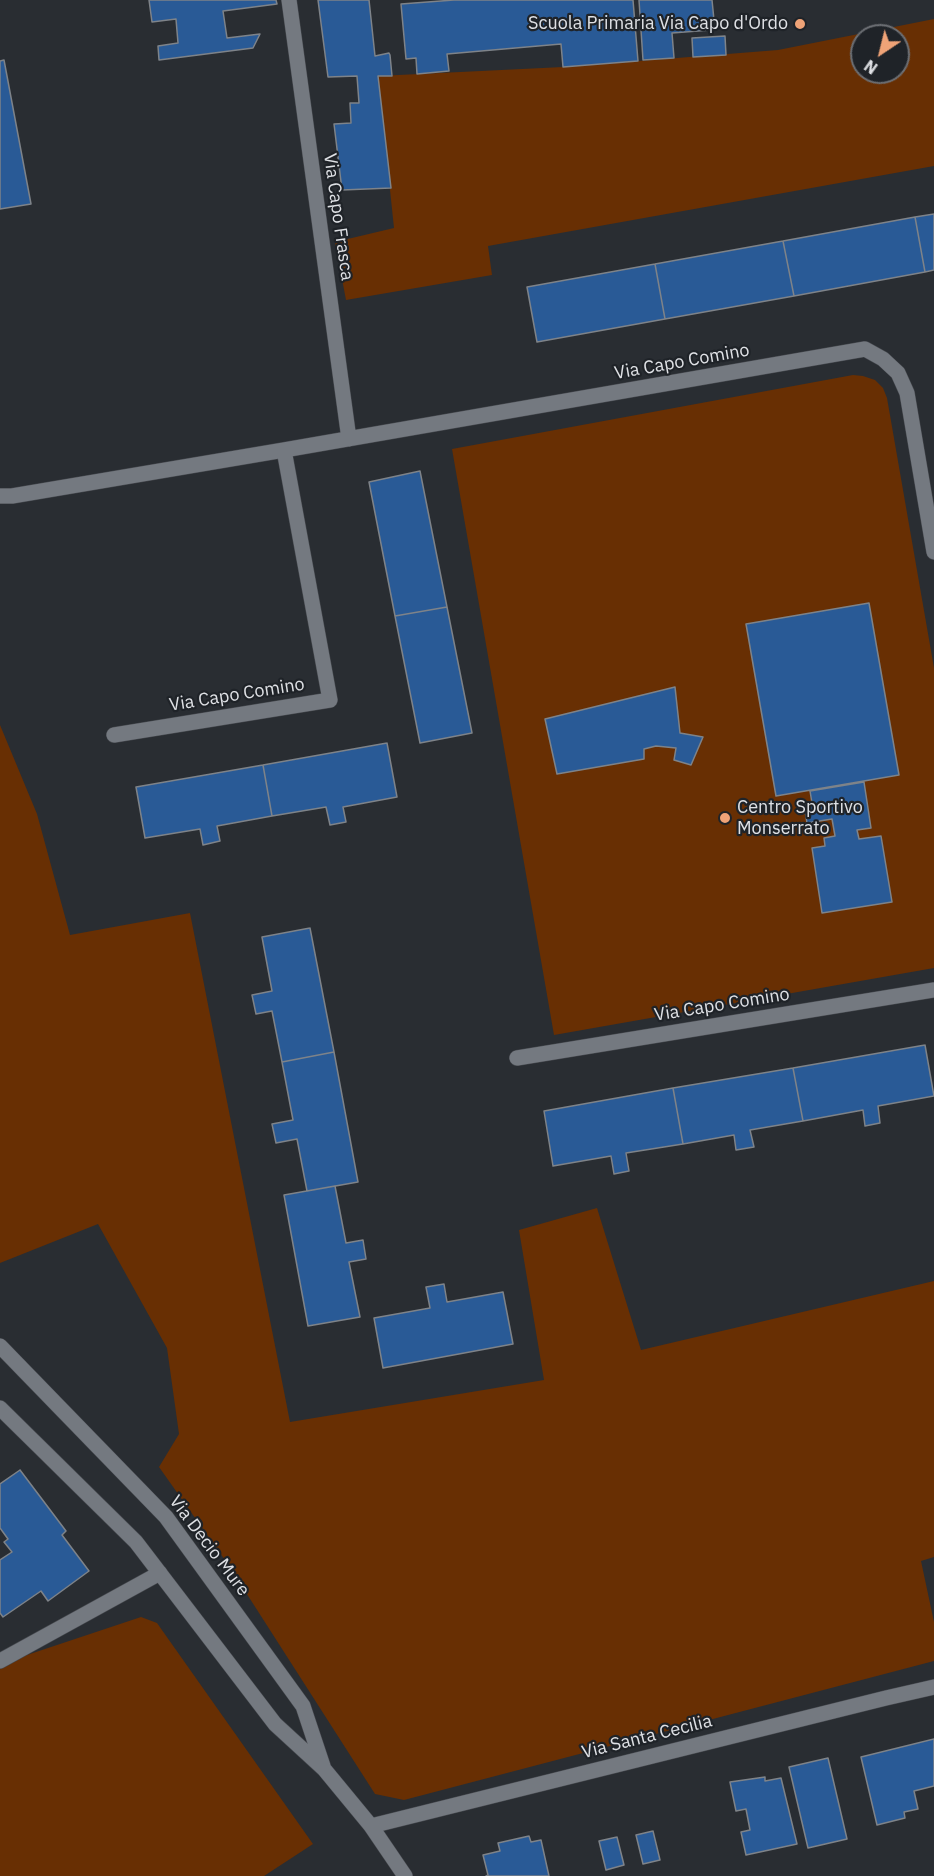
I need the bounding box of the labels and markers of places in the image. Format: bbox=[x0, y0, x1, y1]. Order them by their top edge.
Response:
place label: Scuola Primaria Via Capo d'Ordo bbox=[528, 13, 788, 35]
marker: Scuola Primaria Via Capo d'Ordo bbox=[793, 17, 807, 31]
place label: Centro Sportivo Monserrato bbox=[737, 797, 863, 840]
marker: Centro Sportivo Monserrato bbox=[718, 811, 732, 825]

